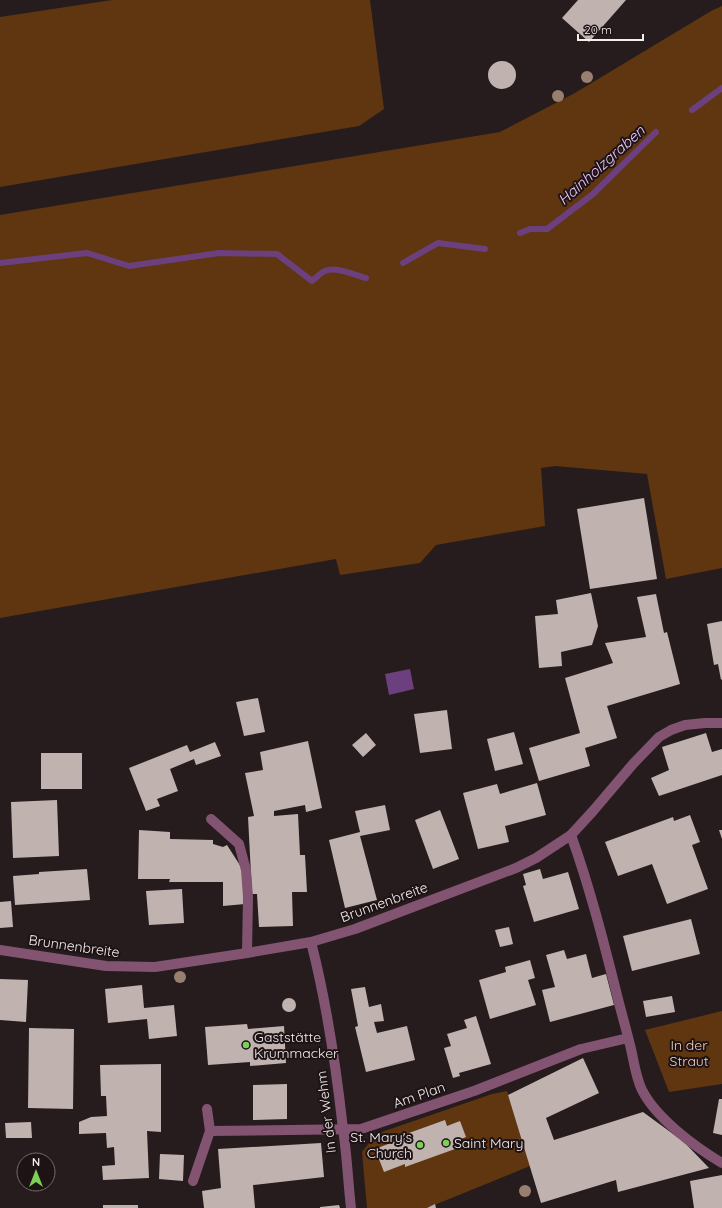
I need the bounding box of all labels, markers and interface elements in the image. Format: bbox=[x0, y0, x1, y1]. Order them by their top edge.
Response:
scale bar bbox=[578, 16, 643, 42]
text: 20 m bbox=[584, 22, 612, 37]
water label: Hainholzgraben bbox=[554, 121, 649, 209]
street label: Brunnenbreite bbox=[338, 878, 430, 926]
street label: Brunnenbreite bbox=[27, 931, 121, 961]
place label: Gaststätte Krummacker bbox=[254, 1028, 339, 1062]
park label: In der Straut bbox=[670, 1036, 709, 1070]
marker: Gaststätte Krummacker bbox=[241, 1040, 251, 1050]
street label: In der Wehm bbox=[312, 1070, 340, 1154]
street label: Am Plan bbox=[391, 1078, 447, 1112]
place label: St. Mary's Church bbox=[350, 1128, 412, 1162]
place label: Saint Mary bbox=[454, 1134, 523, 1152]
marker: Saint Mary bbox=[441, 1138, 451, 1148]
marker: St. Mary's Church bbox=[415, 1140, 425, 1150]
north arrow bbox=[16, 1152, 56, 1192]
text: N bbox=[32, 1155, 40, 1169]

